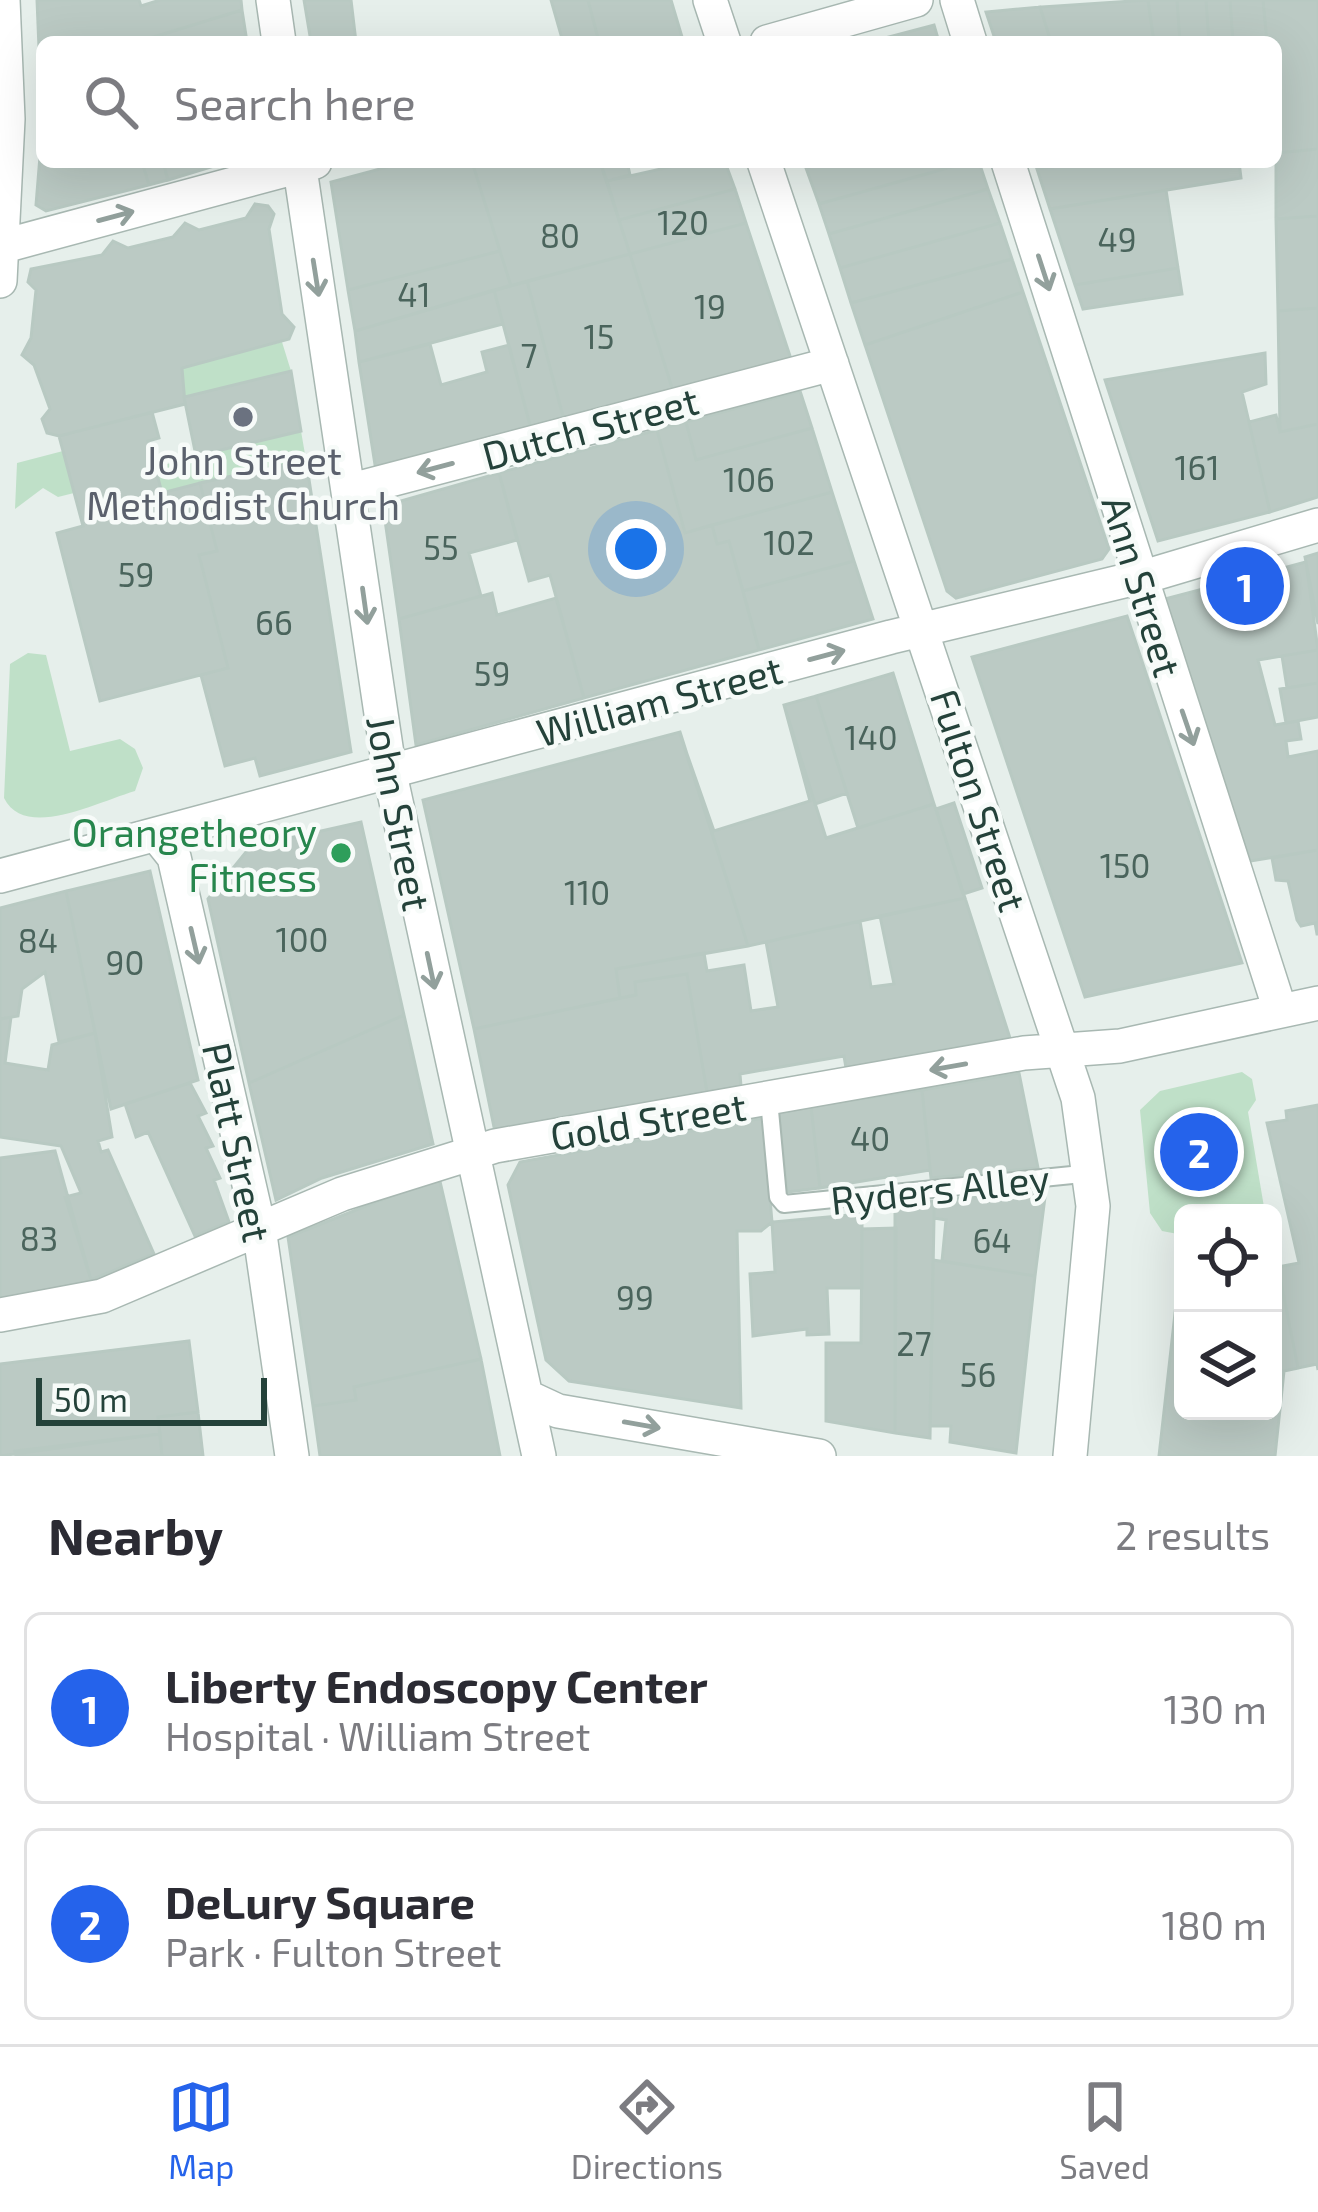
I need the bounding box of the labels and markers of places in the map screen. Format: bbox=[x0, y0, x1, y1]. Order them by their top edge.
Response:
marker: John Street Methodist Church bbox=[230, 404, 256, 430]
place label: John Street Methodist Church bbox=[86, 436, 400, 528]
pin: 1 bbox=[1206, 541, 1284, 631]
place label: Orangetheory Fitness bbox=[72, 808, 317, 900]
marker: Orangetheory Fitness bbox=[328, 840, 354, 866]
pin: 2 bbox=[1160, 1107, 1238, 1197]

